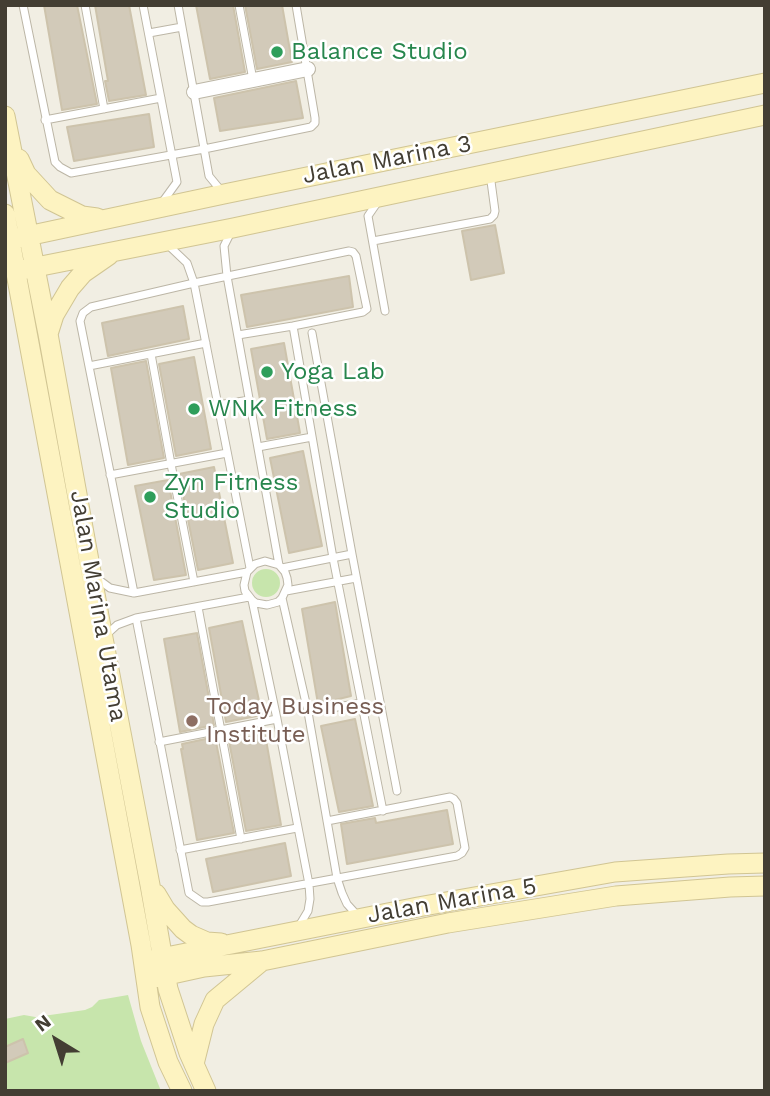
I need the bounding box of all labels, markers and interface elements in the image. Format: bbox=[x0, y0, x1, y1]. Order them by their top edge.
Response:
place label: Balance Studio bbox=[291, 38, 468, 66]
marker: Balance Studio bbox=[269, 44, 285, 60]
street label: Jalan Marina 3 bbox=[300, 130, 474, 190]
place label: Yoga Lab bbox=[281, 358, 385, 386]
marker: Yoga Lab bbox=[259, 364, 275, 380]
place label: WNK Fitness bbox=[208, 395, 358, 423]
marker: WNK Fitness bbox=[186, 401, 202, 417]
place label: Zyn Fitness Studio bbox=[164, 469, 298, 525]
street label: Jalan Marina Utama bbox=[63, 488, 133, 724]
marker: Zyn Fitness Studio bbox=[142, 489, 158, 505]
place label: Today Business Institute bbox=[206, 693, 384, 749]
marker: Today Business Institute bbox=[184, 713, 200, 729]
street label: Jalan Marina 5 bbox=[365, 872, 539, 930]
north arrow bbox=[21, 1005, 91, 1075]
text: N bbox=[30, 1010, 55, 1036]

